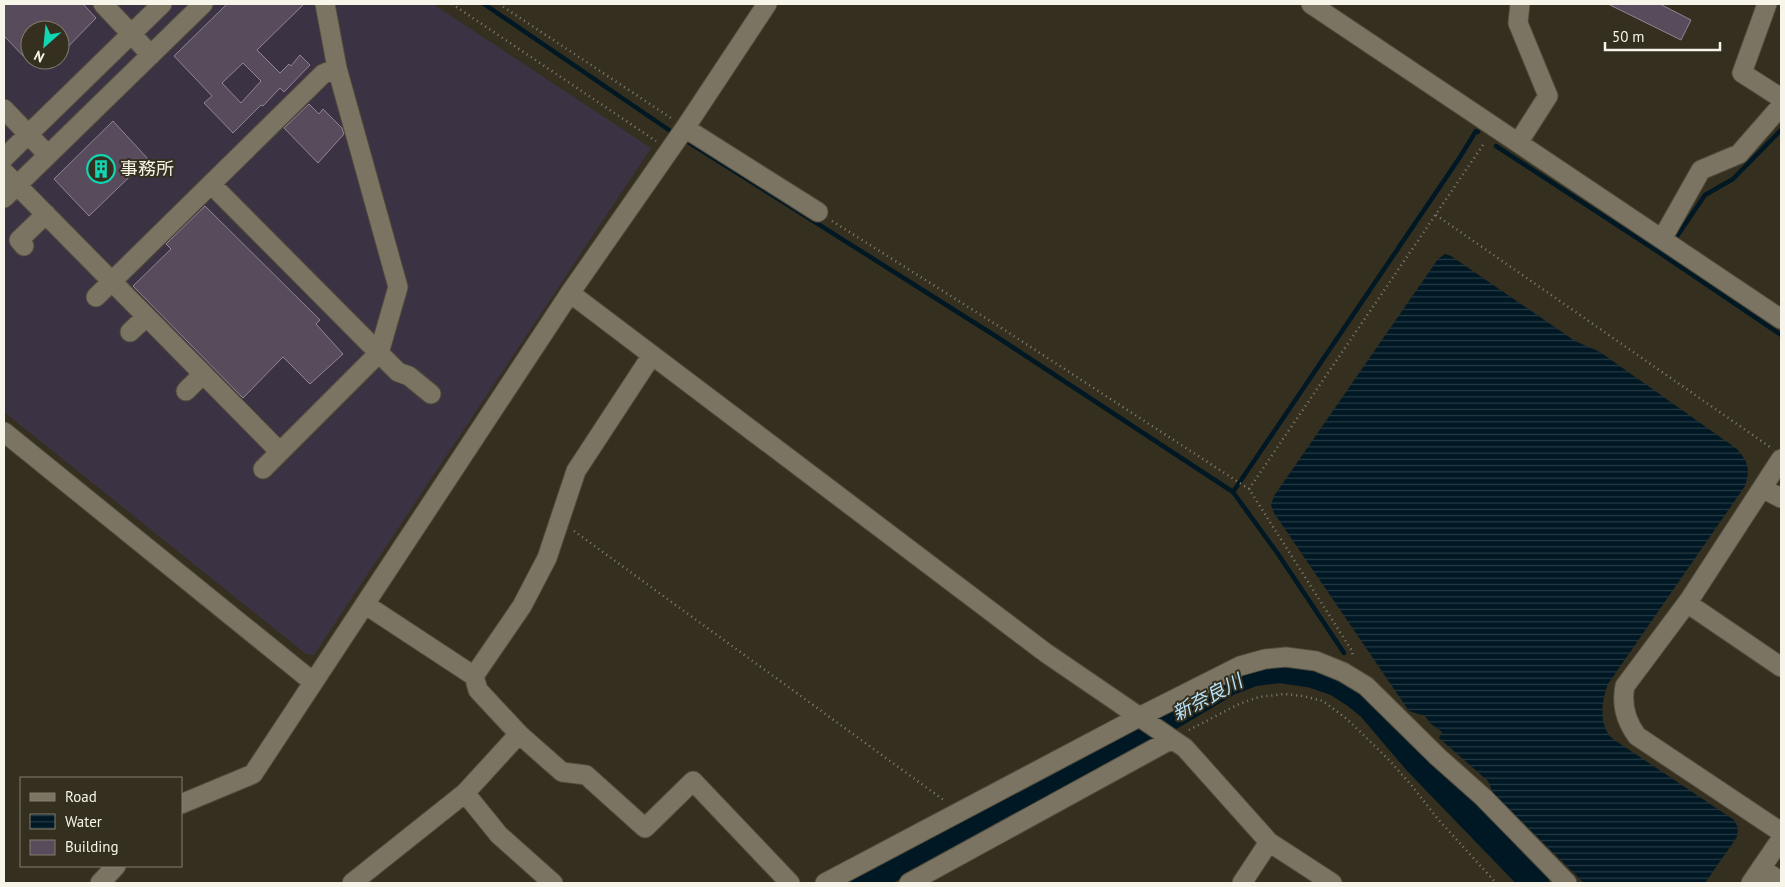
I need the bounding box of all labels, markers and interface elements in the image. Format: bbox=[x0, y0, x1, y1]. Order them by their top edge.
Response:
north arrow bbox=[20, 20, 70, 70]
scale bar bbox=[1605, 20, 1720, 52]
text: 50 m bbox=[1612, 27, 1645, 46]
text: N bbox=[31, 46, 47, 67]
building icon: 事務所 bbox=[86, 154, 116, 184]
place label: 事務所 bbox=[120, 157, 174, 180]
water label: 新奈良川 bbox=[1168, 668, 1248, 725]
legend bbox=[20, 777, 182, 867]
text: Road bbox=[65, 787, 97, 806]
text: Water bbox=[65, 812, 102, 831]
text: Building bbox=[65, 837, 119, 856]

